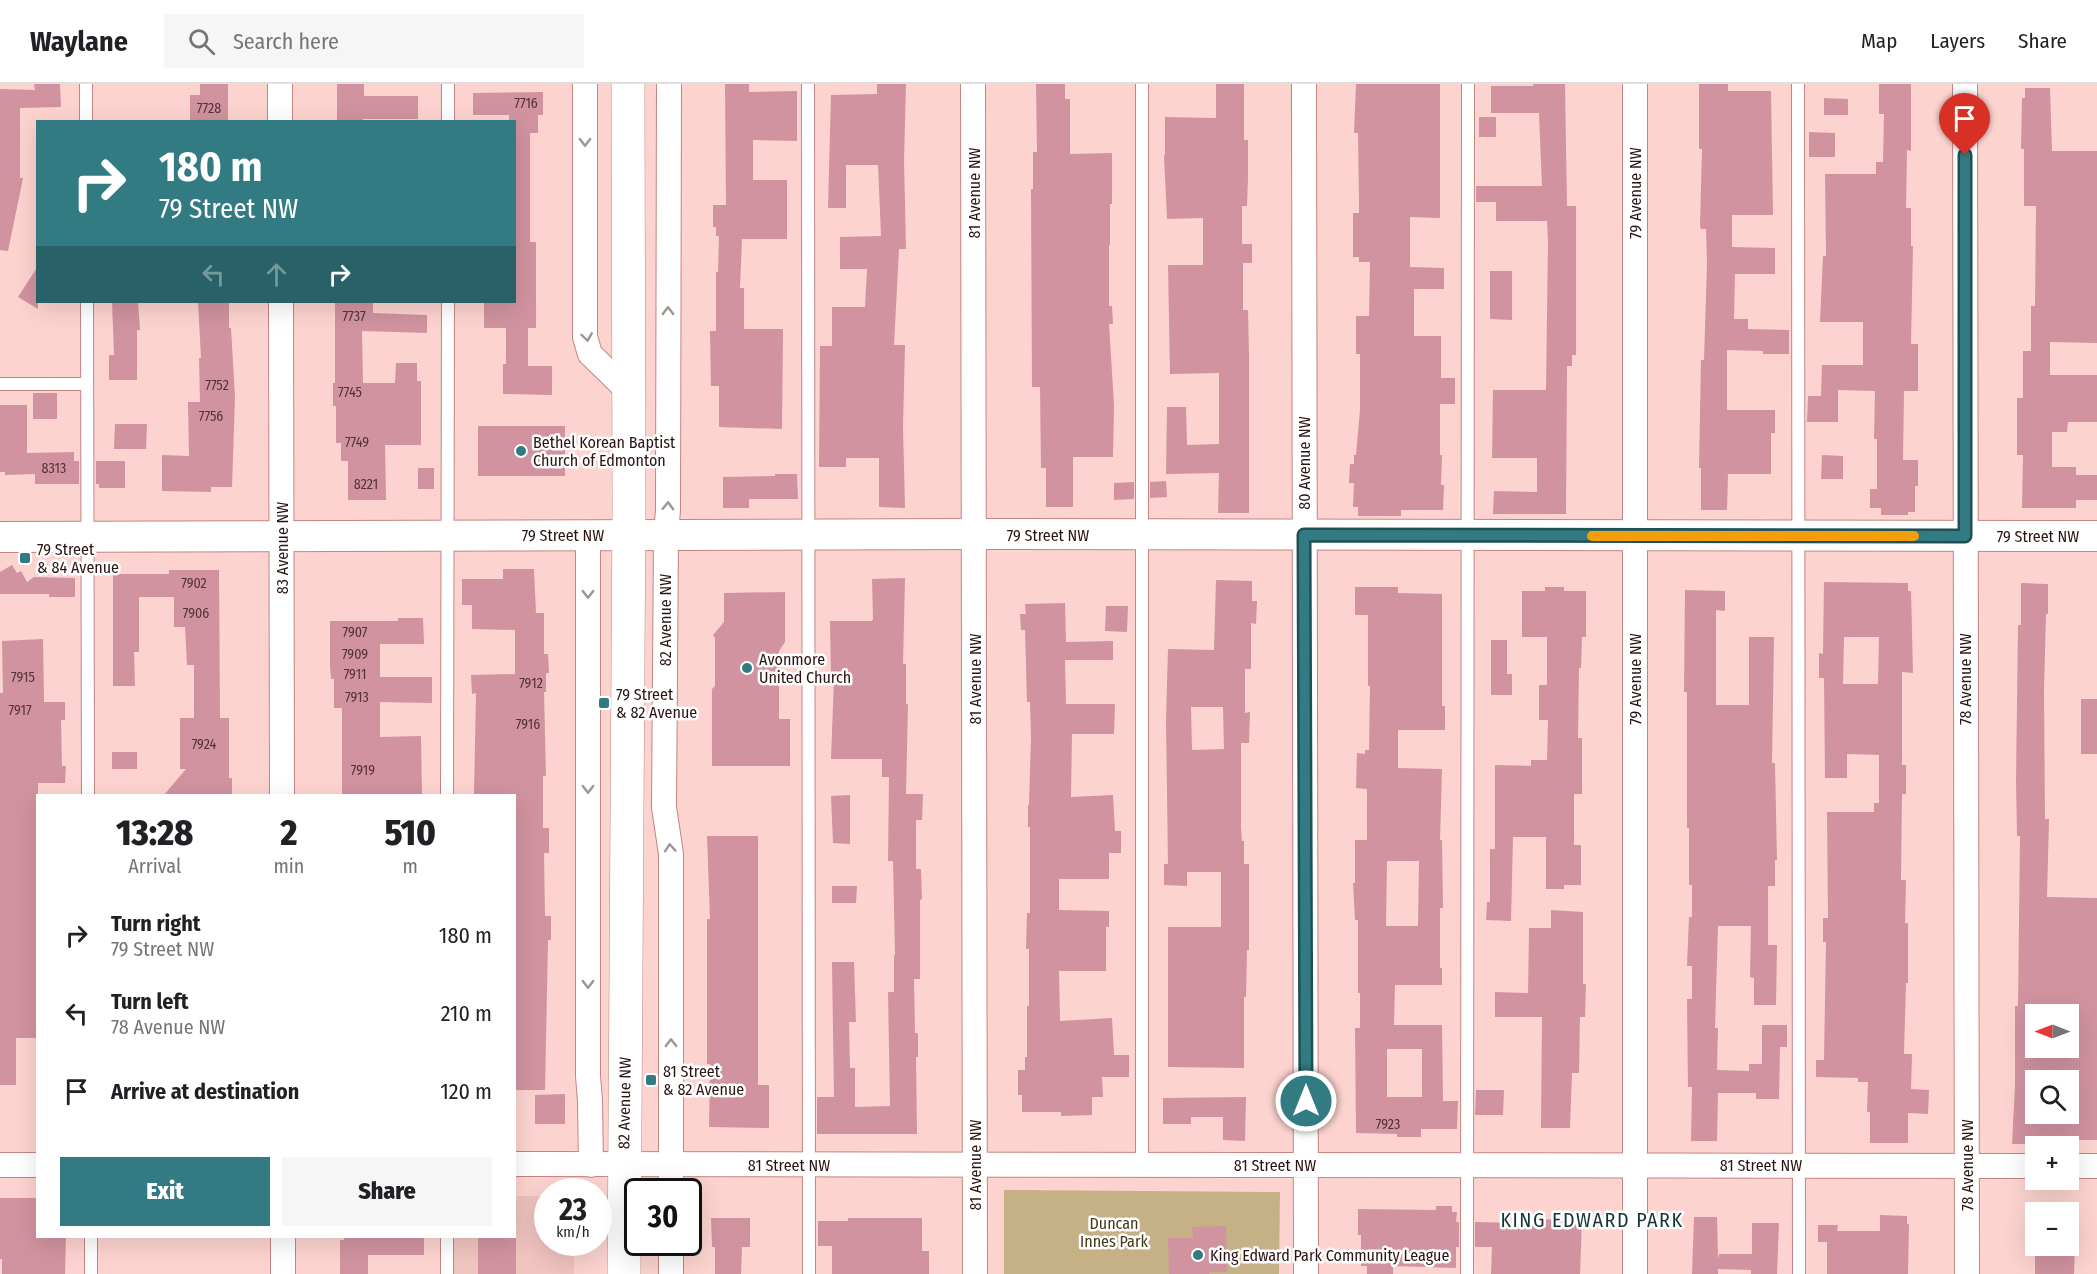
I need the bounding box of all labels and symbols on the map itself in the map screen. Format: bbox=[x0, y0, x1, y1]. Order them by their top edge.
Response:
pin bbox=[1939, 93, 1990, 155]
house number: 7716 bbox=[514, 95, 538, 112]
house number: 7728 bbox=[197, 100, 221, 117]
one-way arrow bbox=[579, 138, 591, 147]
street label: 81 Avenue NW bbox=[965, 147, 984, 239]
street label: 79 Avenue NW bbox=[1626, 147, 1645, 239]
one-way arrow bbox=[662, 307, 674, 316]
house number: 7737 bbox=[342, 308, 366, 325]
one-way arrow bbox=[580, 333, 592, 342]
house number: 7752 bbox=[205, 377, 229, 394]
house number: 7745 bbox=[338, 384, 362, 401]
house number: 7756 bbox=[199, 408, 223, 425]
street label: 80 Avenue NW bbox=[1295, 416, 1314, 510]
place label: Bethel Korean Baptist Church of Edmonton bbox=[533, 433, 676, 470]
house number: 7749 bbox=[345, 434, 369, 451]
marker: Bethel Korean Baptist Church of Edmonton bbox=[514, 444, 528, 458]
house number: 8313 bbox=[42, 460, 66, 477]
house number: 8221 bbox=[354, 476, 378, 493]
street label: 83 Avenue NW bbox=[273, 502, 292, 594]
one-way arrow bbox=[662, 502, 674, 511]
street label: 79 Street NW bbox=[522, 526, 604, 545]
street label: 79 Street NW bbox=[1007, 526, 1089, 545]
street label: 79 Street NW bbox=[1997, 527, 2079, 546]
place label: 79 Street & 84 Avenue bbox=[37, 540, 119, 577]
marker: 79 Street & 84 Avenue bbox=[18, 551, 32, 565]
street label: 82 Avenue NW bbox=[656, 574, 675, 666]
house number: 7902 bbox=[181, 575, 207, 592]
one-way arrow bbox=[582, 590, 594, 599]
house number: 7906 bbox=[183, 605, 209, 622]
house number: 7907 bbox=[343, 624, 368, 641]
street label: 81 Avenue NW bbox=[966, 633, 985, 725]
street label: 79 Avenue NW bbox=[1626, 633, 1645, 725]
street label: 78 Avenue NW bbox=[1956, 633, 1975, 725]
house number: 7909 bbox=[342, 646, 368, 663]
place label: Avonmore United Church bbox=[759, 650, 851, 687]
marker: Avonmore United Church bbox=[740, 661, 754, 675]
house number: 7911 bbox=[344, 666, 366, 683]
house number: 7915 bbox=[11, 669, 35, 686]
house number: 7912 bbox=[519, 675, 543, 692]
place label: 79 Street & 82 Avenue bbox=[616, 685, 697, 722]
house number: 7913 bbox=[345, 689, 369, 706]
marker: 79 Street & 82 Avenue bbox=[597, 696, 611, 710]
house number: 7917 bbox=[8, 702, 32, 719]
house number: 7916 bbox=[516, 716, 540, 733]
house number: 7924 bbox=[192, 736, 217, 753]
house number: 7919 bbox=[351, 762, 375, 779]
one-way arrow bbox=[582, 785, 594, 794]
one-way arrow bbox=[664, 843, 677, 852]
one-way arrow bbox=[582, 980, 594, 989]
north arrow bbox=[2025, 1004, 2079, 1058]
one-way arrow bbox=[665, 1038, 677, 1047]
street label: 82 Avenue NW bbox=[614, 1057, 635, 1149]
place label: 81 Street & 82 Avenue bbox=[663, 1062, 744, 1099]
position arrow bbox=[1274, 1069, 1338, 1133]
marker: 81 Street & 82 Avenue bbox=[644, 1073, 658, 1087]
house number: 7923 bbox=[1376, 1116, 1400, 1133]
street label: 81 Avenue NW bbox=[966, 1119, 985, 1211]
street label: 78 Avenue NW bbox=[1958, 1119, 1977, 1211]
street label: 81 Street NW bbox=[748, 1156, 830, 1175]
street label: 81 Street NW bbox=[1234, 1156, 1316, 1175]
street label: 81 Street NW bbox=[1720, 1156, 1802, 1175]
speed limit sign: 30 bbox=[624, 1178, 702, 1256]
district label: KING EDWARD PARK bbox=[1500, 1208, 1684, 1232]
park label: Duncan Innes Park bbox=[1080, 1214, 1149, 1251]
place label: King Edward Park Community League bbox=[1210, 1246, 1449, 1265]
marker: King Edward Park Community League bbox=[1191, 1248, 1205, 1262]

